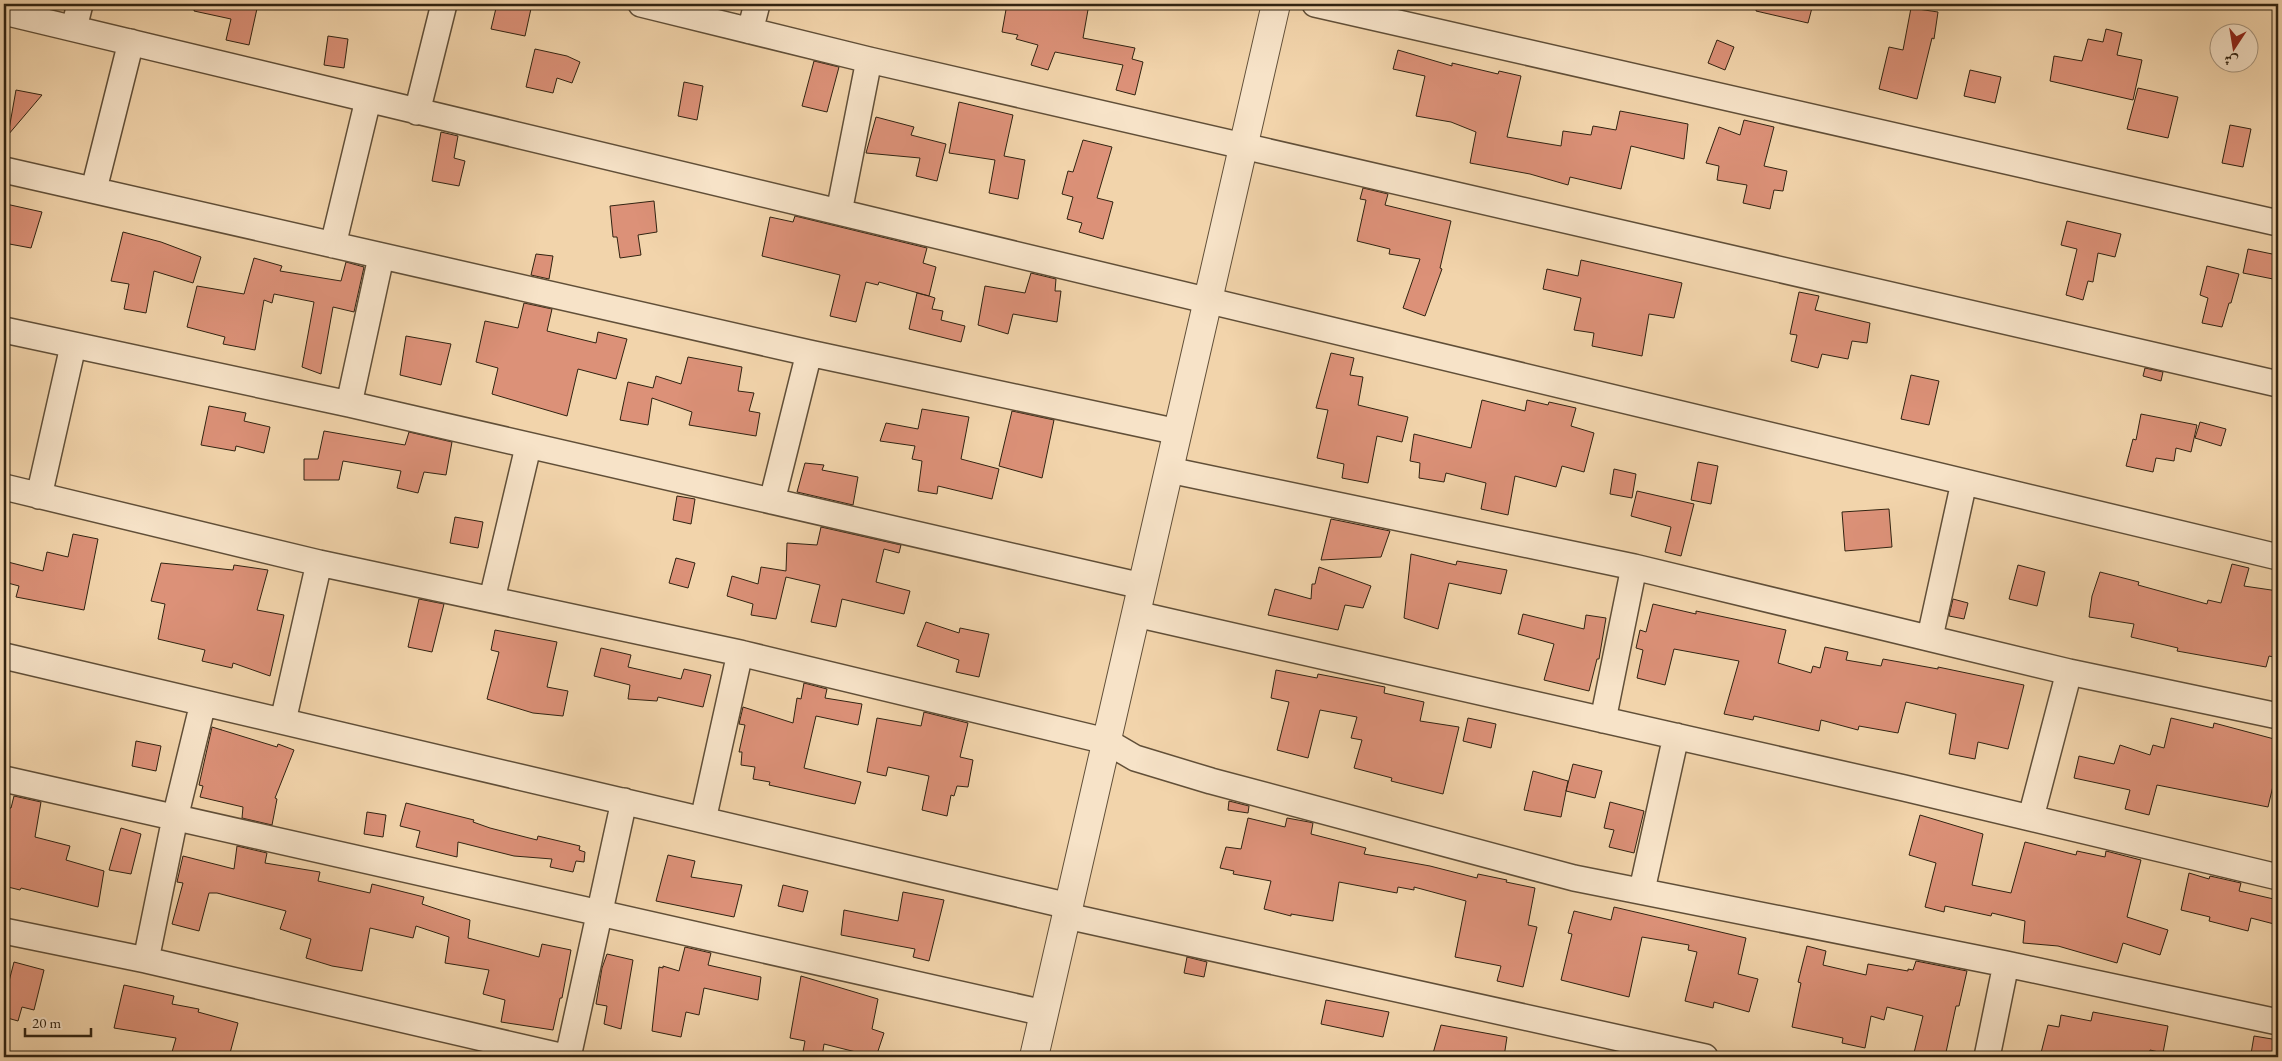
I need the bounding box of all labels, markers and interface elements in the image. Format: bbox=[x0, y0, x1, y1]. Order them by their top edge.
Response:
north arrow bbox=[2210, 22, 2260, 72]
text: ش bbox=[2223, 50, 2240, 71]
scale bar bbox=[25, 1006, 91, 1038]
text: 20 m bbox=[32, 1013, 61, 1032]

